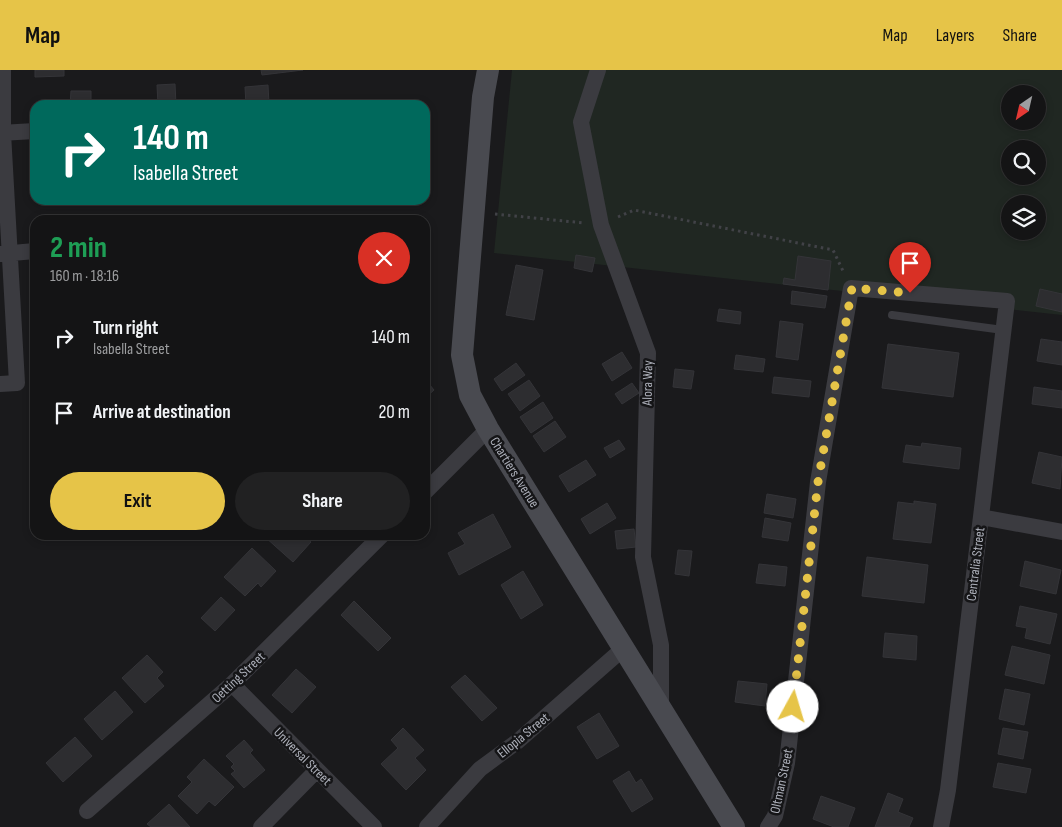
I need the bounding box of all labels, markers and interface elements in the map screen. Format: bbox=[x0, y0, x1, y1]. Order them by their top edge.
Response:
text: Map bbox=[25, 21, 60, 50]
text: Map bbox=[883, 25, 908, 46]
text: Layers bbox=[936, 25, 975, 46]
text: Share bbox=[1003, 25, 1037, 46]
north arrow bbox=[1001, 85, 1046, 130]
map controls bbox=[1001, 85, 1046, 240]
text: 140 m bbox=[133, 117, 209, 160]
icon: right bbox=[50, 120, 115, 185]
button: search bbox=[1001, 140, 1046, 185]
text: Isabella Street bbox=[133, 160, 238, 187]
button: layers bbox=[1001, 195, 1046, 240]
text: 2 min bbox=[50, 230, 107, 266]
button: close bbox=[358, 232, 410, 284]
pin bbox=[889, 242, 931, 293]
icon: arrive bbox=[896, 249, 924, 277]
text: 160 m · 18:16 bbox=[50, 267, 119, 286]
text: Turn right bbox=[93, 317, 158, 340]
icon: right bbox=[50, 324, 78, 352]
text: 140 m bbox=[372, 326, 410, 349]
text: Isabella Street bbox=[93, 340, 170, 359]
street label: Alora Way bbox=[639, 360, 656, 407]
icon: arrive bbox=[50, 399, 78, 427]
text: Arrive at destination bbox=[93, 401, 231, 424]
text: 20 m bbox=[378, 401, 410, 424]
street label: Chartiers Avenue bbox=[486, 434, 543, 511]
button: Exit bbox=[50, 472, 225, 530]
button: Share bbox=[235, 472, 410, 530]
street label: Centralia Street bbox=[963, 526, 988, 602]
street label: Oetting Street bbox=[208, 648, 269, 706]
position arrow bbox=[766, 680, 818, 732]
street label: Ellopia Street bbox=[494, 709, 553, 762]
street label: Universal Street bbox=[270, 724, 335, 789]
street label: Oltman Street bbox=[766, 747, 797, 815]

